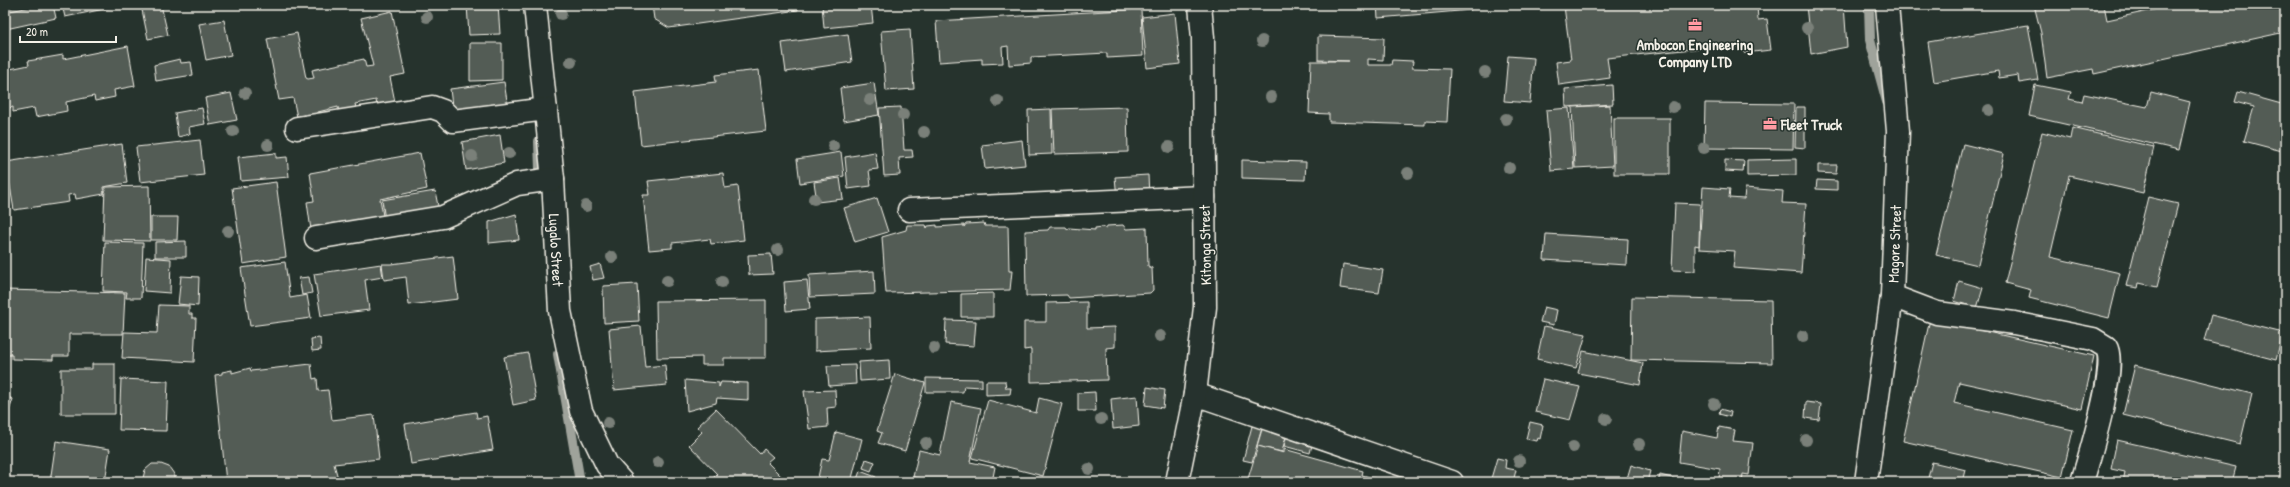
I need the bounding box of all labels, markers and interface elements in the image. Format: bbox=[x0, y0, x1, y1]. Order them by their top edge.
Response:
office icon: Ambocon Engineering Company LTD bbox=[1687, 17, 1703, 33]
scale bar bbox=[20, 18, 116, 44]
text: 20 m bbox=[26, 23, 48, 40]
place label: Ambocon Engineering Company LTD bbox=[1637, 34, 1754, 73]
place label: Fleet Truck bbox=[1780, 114, 1843, 135]
office icon: Fleet Truck bbox=[1762, 116, 1778, 132]
street label: Kitonga Street bbox=[1194, 204, 1216, 285]
street label: Magore Street bbox=[1882, 204, 1906, 283]
street label: Lugalo Street bbox=[544, 213, 569, 288]

